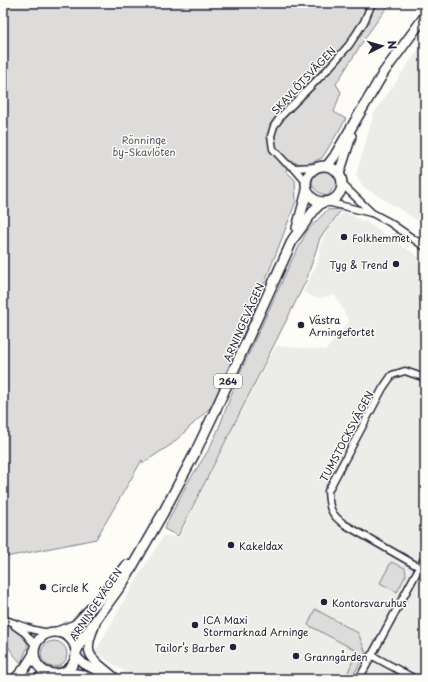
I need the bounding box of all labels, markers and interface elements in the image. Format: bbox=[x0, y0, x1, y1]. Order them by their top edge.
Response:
north arrow bbox=[362, 26, 402, 66]
text: N bbox=[384, 40, 401, 50]
street label: SKAVLÖTSVÄGEN bbox=[268, 43, 339, 117]
park label: Rönninge by-Skavlöten bbox=[112, 132, 176, 159]
place label: Folkhemmet bbox=[352, 230, 410, 245]
marker: Folkhemmet bbox=[339, 232, 349, 242]
place label: Tyg & Trend bbox=[330, 257, 388, 272]
marker: Tyg & Trend bbox=[391, 259, 401, 269]
street label: ARNINGEVÄGEN bbox=[219, 280, 267, 364]
place label: Västra Arningefortet bbox=[309, 312, 375, 339]
marker: Västra Arningefortet bbox=[296, 320, 306, 330]
road number: 264 bbox=[214, 374, 242, 388]
street label: TUMSTOCKSVÄGEN bbox=[316, 388, 376, 484]
place label: Kakeldax bbox=[239, 538, 283, 553]
marker: Kakeldax bbox=[226, 540, 236, 550]
street label: ARNINGEVÄGEN bbox=[65, 565, 125, 643]
place label: Circle K bbox=[51, 580, 89, 595]
marker: Circle K bbox=[38, 582, 48, 592]
place label: Kontorsvaruhus bbox=[332, 595, 407, 610]
marker: Kontorsvaruhus bbox=[319, 597, 329, 607]
place label: ICA Maxi Stormarknad Arninge bbox=[203, 612, 309, 639]
marker: ICA Maxi Stormarknad Arninge bbox=[190, 620, 200, 630]
place label: Tailor’s Barber bbox=[155, 640, 225, 655]
marker: Tailor’s Barber bbox=[228, 642, 238, 652]
place label: Granngården bbox=[304, 649, 368, 664]
marker: Granngården bbox=[291, 651, 301, 661]

